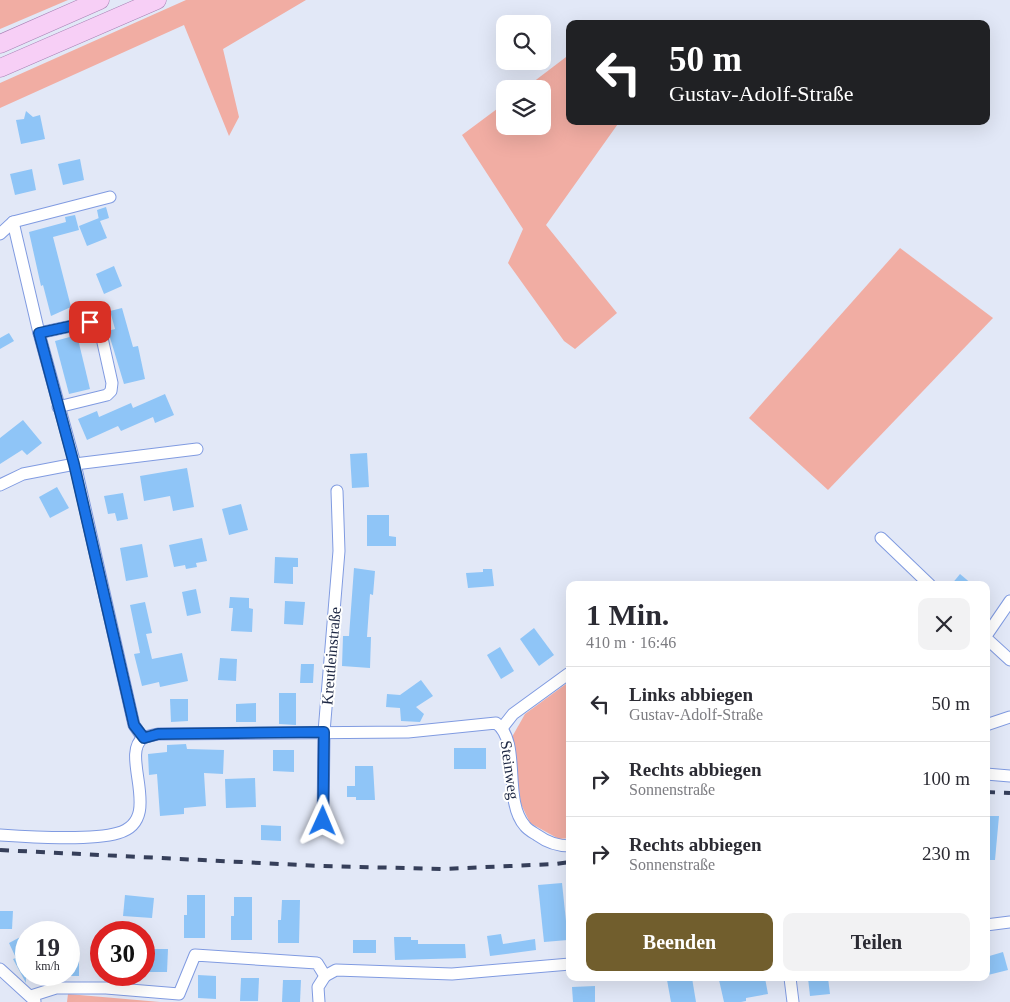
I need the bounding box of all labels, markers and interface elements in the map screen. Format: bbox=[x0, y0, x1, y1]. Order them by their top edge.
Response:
map controls bbox=[496, 15, 551, 135]
button: search bbox=[496, 15, 551, 70]
icon: left bbox=[586, 40, 651, 105]
text: 50 m bbox=[669, 40, 742, 79]
button: layers bbox=[496, 80, 551, 135]
text: Gustav-Adolf-Straße bbox=[669, 81, 854, 106]
pin bbox=[69, 301, 111, 343]
icon: arrive bbox=[76, 308, 104, 336]
text: 1 Min. bbox=[586, 598, 669, 631]
button: close bbox=[918, 598, 970, 650]
street label: Kreutleinstraße bbox=[318, 606, 344, 706]
text: 410 m · 16:46 bbox=[586, 634, 676, 651]
text: Links abbiegen bbox=[629, 684, 753, 705]
icon: left bbox=[586, 690, 614, 718]
text: 50 m bbox=[931, 693, 970, 714]
text: Gustav-Adolf-Straße bbox=[629, 706, 763, 723]
street label: Steinweg bbox=[496, 739, 523, 801]
text: Rechts abbiegen bbox=[629, 759, 761, 780]
icon: right bbox=[586, 765, 614, 793]
text: 100 m bbox=[922, 768, 970, 789]
text: Sonnenstraße bbox=[629, 781, 715, 798]
position arrow bbox=[296, 794, 348, 846]
text: Rechts abbiegen bbox=[629, 834, 761, 855]
icon: right bbox=[586, 840, 614, 868]
text: 230 m bbox=[922, 843, 970, 864]
text: Sonnenstraße bbox=[629, 856, 715, 873]
button: Beenden bbox=[586, 913, 773, 971]
button: Teilen bbox=[783, 913, 970, 971]
speed limit sign: 30 bbox=[90, 921, 155, 986]
text: 19 bbox=[35, 934, 60, 961]
text: km/h bbox=[35, 959, 60, 973]

